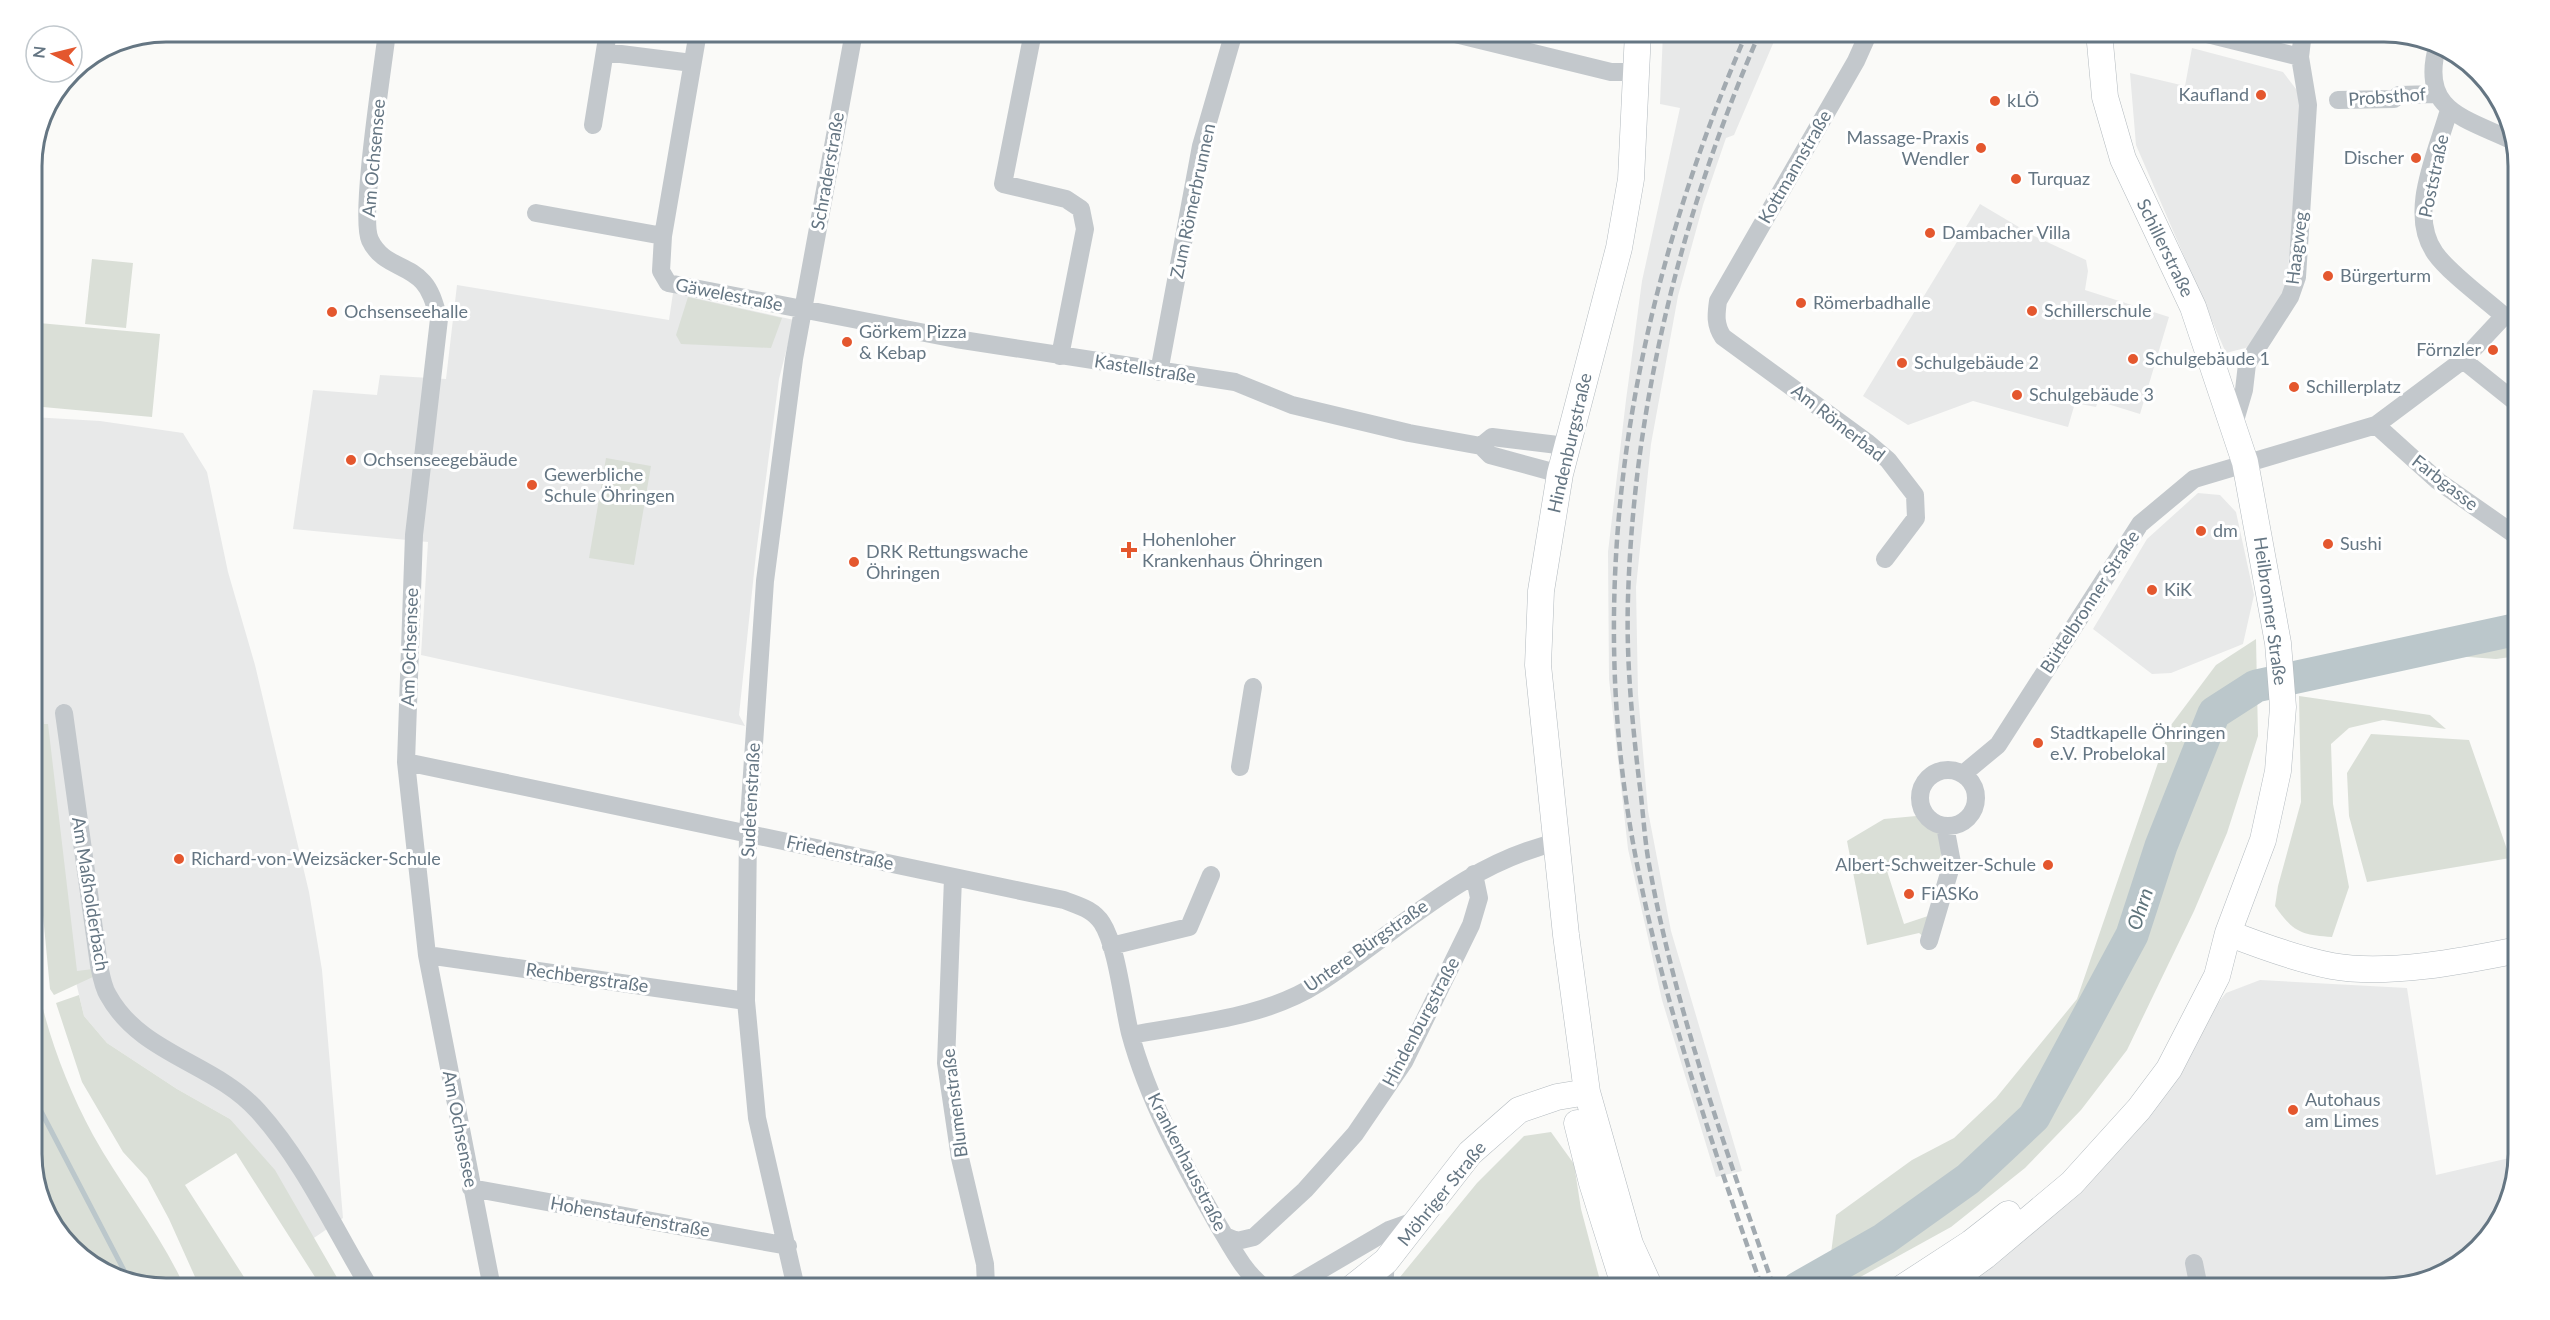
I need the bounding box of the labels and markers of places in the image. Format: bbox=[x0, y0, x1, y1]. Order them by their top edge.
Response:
place label: Kaufland bbox=[2178, 83, 2249, 105]
marker: Kaufland bbox=[2254, 88, 2268, 102]
place label: kLÖ bbox=[2007, 89, 2039, 111]
marker: kLÖ bbox=[1988, 94, 2002, 108]
place label: Massage-Praxis Wendler bbox=[1847, 126, 1969, 169]
marker: Massage-Praxis Wendler bbox=[1974, 141, 1988, 155]
place label: Discher bbox=[2344, 146, 2404, 168]
marker: Discher bbox=[2409, 151, 2423, 165]
place label: Turquaz bbox=[2028, 167, 2090, 189]
marker: Turquaz bbox=[2009, 172, 2023, 186]
place label: Dambacher Villa bbox=[1942, 221, 2070, 243]
marker: Dambacher Villa bbox=[1923, 226, 1937, 240]
place label: Bürgerturm bbox=[2340, 264, 2431, 286]
marker: Bürgerturm bbox=[2321, 269, 2335, 283]
place label: Römerbadhalle bbox=[1813, 291, 1931, 313]
marker: Römerbadhalle bbox=[1794, 296, 1808, 310]
place label: Schillerschule bbox=[2044, 299, 2151, 321]
place label: Ochsenseehalle bbox=[344, 300, 468, 322]
marker: Schillerschule bbox=[2025, 304, 2039, 318]
marker: Ochsenseehalle bbox=[325, 305, 339, 319]
place label: Görkem Pizza & Kebap bbox=[859, 320, 967, 363]
marker: Görkem Pizza & Kebap bbox=[840, 335, 854, 349]
place label: Förnzler bbox=[2416, 338, 2481, 360]
marker: Förnzler bbox=[2486, 343, 2500, 357]
place label: Schulgebäude 1 bbox=[2145, 347, 2270, 369]
place label: Schulgebäude 2 bbox=[1914, 351, 2039, 373]
marker: Schulgebäude 1 bbox=[2126, 352, 2140, 366]
marker: Schulgebäude 2 bbox=[1895, 356, 1909, 370]
place label: Schillerplatz bbox=[2306, 375, 2401, 397]
marker: Schillerplatz bbox=[2287, 380, 2301, 394]
place label: Schulgebäude 3 bbox=[2029, 383, 2154, 405]
marker: Schulgebäude 3 bbox=[2010, 388, 2024, 402]
place label: Ochsenseegebäude bbox=[363, 448, 517, 470]
marker: Ochsenseegebäude bbox=[344, 453, 358, 467]
place label: Gewerbliche Schule Öhringen bbox=[544, 463, 675, 506]
marker: Gewerbliche Schule Öhringen bbox=[525, 478, 539, 492]
place label: dm bbox=[2213, 519, 2238, 541]
marker: dm bbox=[2194, 524, 2208, 538]
place label: Hohenloher Krankenhaus Öhringen bbox=[1142, 528, 1323, 571]
place label: Sushi bbox=[2340, 532, 2382, 554]
marker: Sushi bbox=[2321, 537, 2335, 551]
place label: DRK Rettungswache Öhringen bbox=[866, 540, 1028, 583]
marker: Hohenloher Krankenhaus Öhringen bbox=[1120, 541, 1138, 559]
marker: DRK Rettungswache Öhringen bbox=[847, 555, 861, 569]
place label: KiK bbox=[2164, 578, 2192, 600]
marker: KiK bbox=[2145, 583, 2159, 597]
place label: Stadtkapelle Öhringen e.V. Probelokal bbox=[2050, 721, 2226, 764]
marker: Stadtkapelle Öhringen e.V. Probelokal bbox=[2031, 736, 2045, 750]
place label: Richard-von-Weizsäcker-Schule bbox=[191, 847, 441, 869]
marker: Richard-von-Weizsäcker-Schule bbox=[172, 852, 186, 866]
place label: Albert-Schweitzer-Schule bbox=[1835, 853, 2036, 875]
marker: Albert-Schweitzer-Schule bbox=[2041, 858, 2055, 872]
place label: FiASKo bbox=[1921, 882, 1979, 904]
marker: FiASKo bbox=[1902, 887, 1916, 901]
place label: Autohaus am Limes bbox=[2305, 1088, 2381, 1131]
marker: Autohaus am Limes bbox=[2286, 1103, 2300, 1117]

